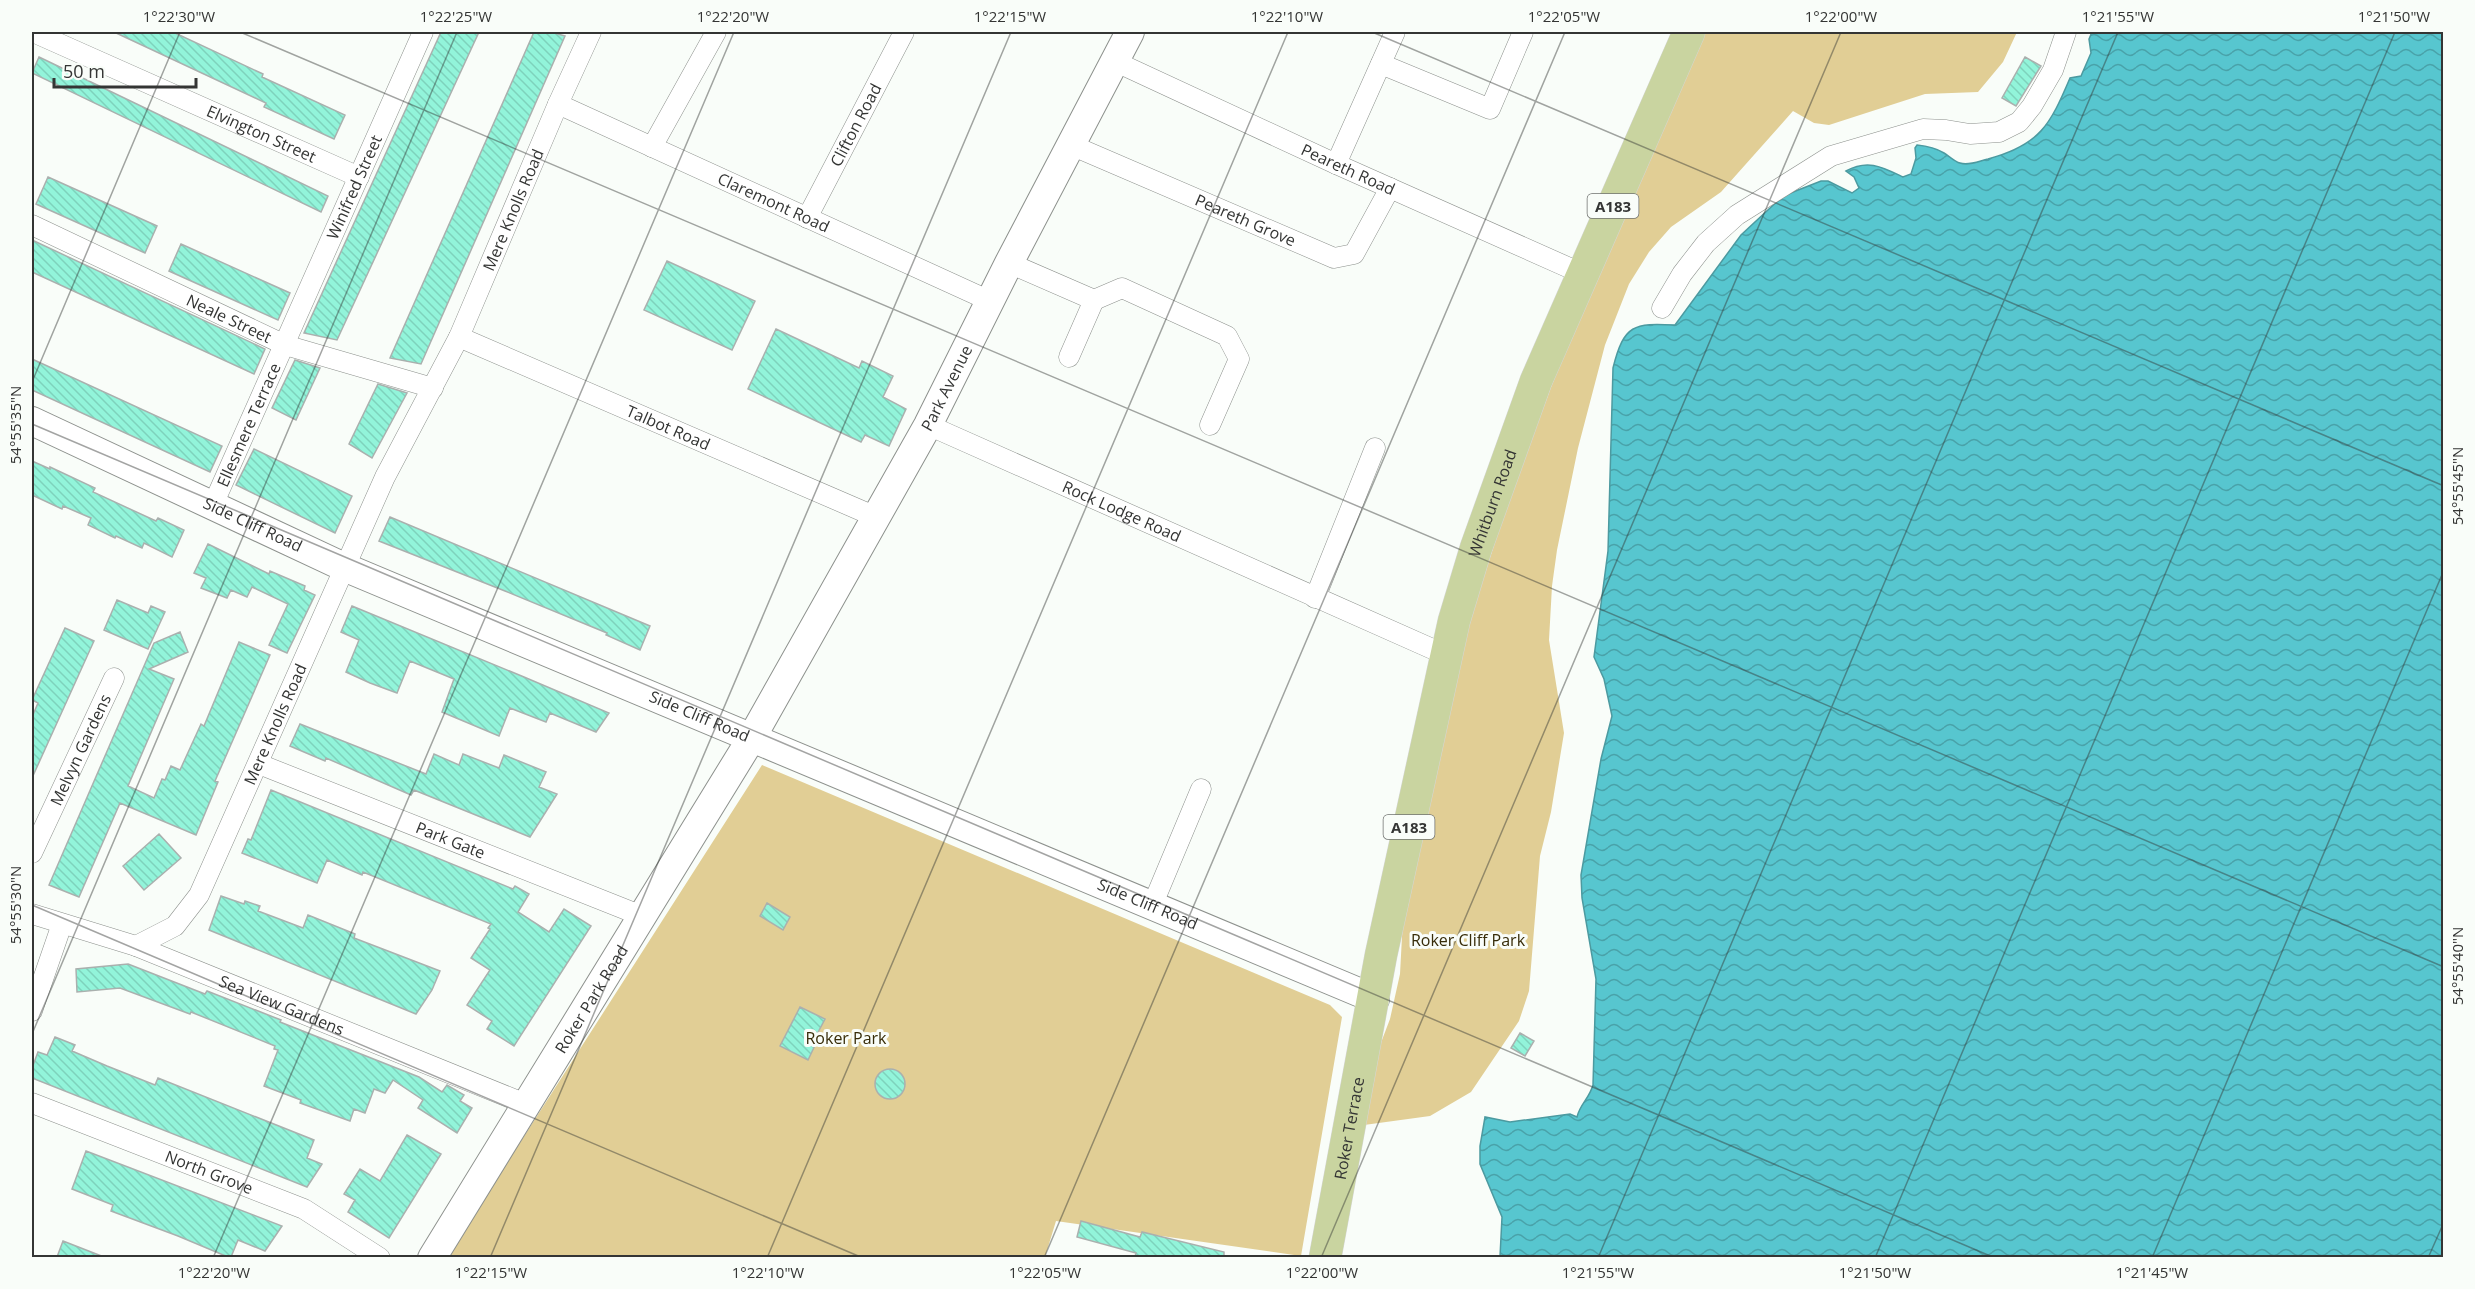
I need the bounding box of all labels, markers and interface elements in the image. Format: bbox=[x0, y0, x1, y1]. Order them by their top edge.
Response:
text: 1°22'30"W bbox=[143, 6, 215, 26]
text: 1°22'25"W bbox=[420, 6, 492, 26]
text: 1°22'20"W bbox=[697, 6, 769, 26]
text: 1°22'15"W bbox=[974, 6, 1046, 26]
text: 1°22'10"W bbox=[1251, 6, 1323, 26]
text: 1°22'05"W bbox=[1528, 6, 1600, 26]
text: 1°22'00"W bbox=[1805, 6, 1877, 26]
text: 1°21'55"W bbox=[2082, 6, 2154, 26]
text: 1°21'50"W bbox=[2358, 6, 2430, 26]
scale bar bbox=[54, 51, 196, 89]
text: 50 m bbox=[63, 59, 105, 83]
street label: Clifton Road bbox=[825, 79, 886, 170]
street label: Elvington Street bbox=[203, 100, 320, 168]
street label: Winifred Street bbox=[321, 131, 387, 243]
street label: Peareth Road bbox=[1298, 138, 1399, 200]
street label: Mere Knolls Road bbox=[477, 146, 549, 274]
street label: Claremont Road bbox=[714, 167, 833, 237]
street label: Peareth Grove bbox=[1192, 189, 1299, 251]
road number: A183 bbox=[1588, 194, 1638, 218]
street label: Neale Street bbox=[183, 289, 275, 348]
street label: Park Avenue bbox=[916, 341, 977, 435]
street label: Ellesmere Terrace bbox=[211, 359, 286, 490]
text: 54°55'35"N bbox=[5, 386, 25, 464]
street label: Talbot Road bbox=[623, 400, 714, 455]
street label: Whitburn Road bbox=[1463, 446, 1522, 559]
text: 54°55'45"N bbox=[2447, 447, 2467, 525]
street label: Rock Lodge Road bbox=[1059, 475, 1185, 547]
street label: Side Cliff Road bbox=[200, 492, 306, 557]
street label: Mere Knolls Road bbox=[238, 660, 312, 788]
street label: Side Cliff Road bbox=[646, 685, 753, 747]
street label: Melvyn Gardens bbox=[45, 690, 116, 809]
road number: A183 bbox=[1384, 815, 1434, 839]
street label: Park Gate bbox=[413, 816, 488, 864]
text: 54°55'30"N bbox=[5, 866, 25, 944]
street label: Side Cliff Road bbox=[1094, 873, 1201, 935]
text: 54°55'40"N bbox=[2447, 927, 2467, 1005]
park label: Roker Cliff Park bbox=[1411, 929, 1526, 951]
street label: Roker Park Road bbox=[550, 941, 633, 1057]
street label: Sea View Gardens bbox=[216, 970, 348, 1040]
park label: Roker Park bbox=[805, 1027, 887, 1049]
street label: Roker Terrace bbox=[1329, 1075, 1369, 1181]
street label: North Grove bbox=[162, 1145, 256, 1199]
text: 1°22'20"W bbox=[178, 1262, 250, 1282]
text: 1°22'15"W bbox=[455, 1262, 527, 1282]
text: 1°22'10"W bbox=[732, 1262, 804, 1282]
text: 1°22'05"W bbox=[1009, 1262, 1081, 1282]
text: 1°22'00"W bbox=[1286, 1262, 1358, 1282]
text: 1°21'55"W bbox=[1562, 1262, 1634, 1282]
text: 1°21'50"W bbox=[1839, 1262, 1911, 1282]
text: 1°21'45"W bbox=[2116, 1262, 2188, 1282]

